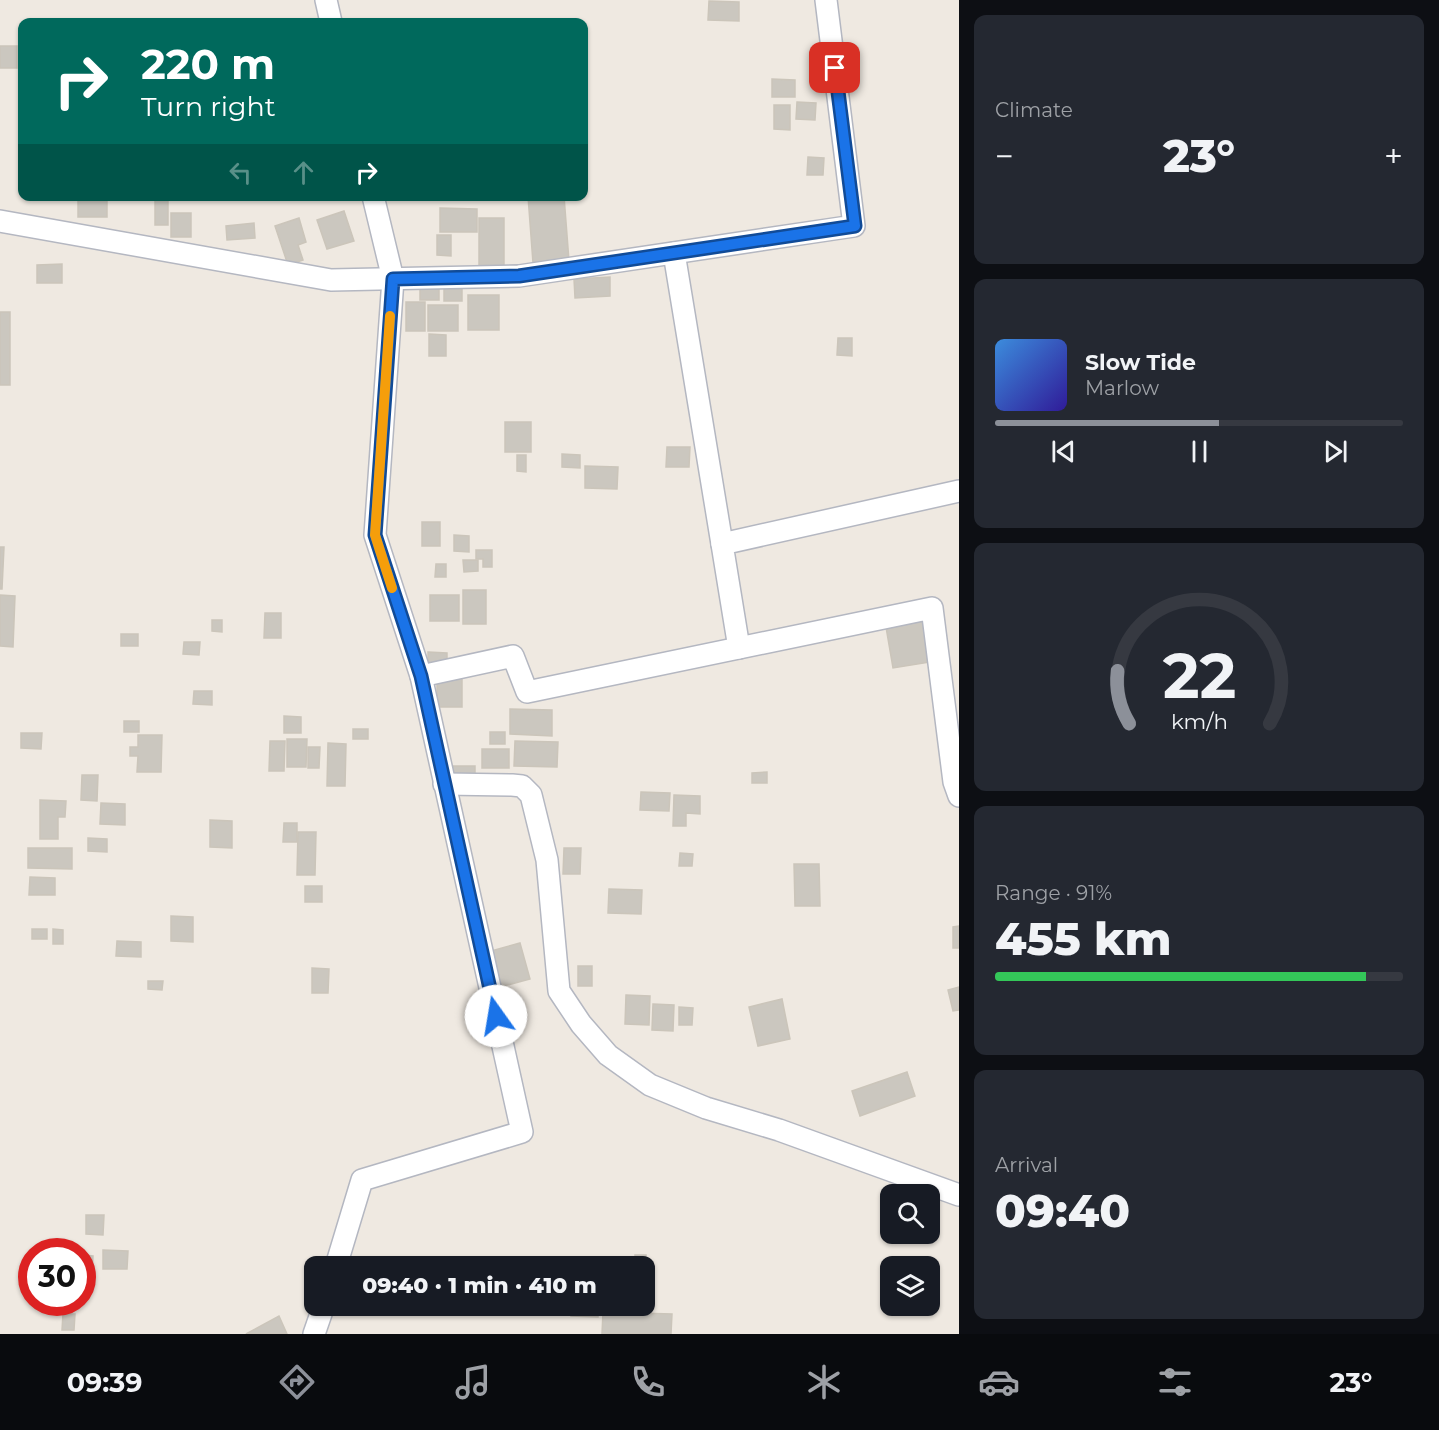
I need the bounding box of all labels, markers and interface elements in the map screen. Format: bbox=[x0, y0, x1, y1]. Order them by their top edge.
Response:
text: 220 m bbox=[141, 38, 275, 90]
icon: right bbox=[42, 42, 120, 120]
pin bbox=[809, 42, 860, 93]
icon: arrive bbox=[818, 51, 851, 84]
text: Turn right bbox=[141, 90, 276, 123]
text: Climate bbox=[995, 98, 1073, 122]
text: 23° bbox=[1163, 128, 1235, 183]
text: − bbox=[995, 136, 1014, 176]
text: + bbox=[1384, 136, 1403, 176]
icon: left bbox=[224, 156, 257, 189]
icon: ahead bbox=[287, 156, 320, 189]
icon: right bbox=[350, 156, 383, 189]
text: Slow Tide bbox=[1085, 349, 1196, 376]
text: Marlow bbox=[1085, 376, 1159, 400]
icon: previous bbox=[1047, 435, 1080, 468]
icon: pause bbox=[1183, 435, 1216, 468]
icon: next bbox=[1319, 435, 1352, 468]
text: 22 bbox=[1162, 638, 1236, 714]
text: km/h bbox=[1170, 708, 1228, 734]
text: Range · 91% bbox=[995, 881, 1112, 905]
text: 455 km bbox=[995, 911, 1171, 966]
position arrow bbox=[464, 984, 528, 1048]
text: Arrival bbox=[995, 1153, 1058, 1177]
text: 09:40 bbox=[995, 1183, 1130, 1238]
map controls bbox=[880, 1184, 940, 1316]
button: search bbox=[880, 1184, 940, 1244]
speed limit sign: 30 bbox=[18, 1238, 96, 1316]
button: layers bbox=[880, 1256, 940, 1316]
text: 09:40 · 1 min · 410 m bbox=[362, 1272, 597, 1299]
icon: directions bbox=[276, 1361, 318, 1403]
icon: music bbox=[452, 1361, 494, 1403]
icon: phone bbox=[627, 1361, 669, 1403]
icon: climate bbox=[803, 1361, 845, 1403]
icon: car bbox=[978, 1361, 1020, 1403]
icon: filters bbox=[1154, 1361, 1196, 1403]
text: 09:39 bbox=[67, 1366, 143, 1399]
text: 23° bbox=[1329, 1366, 1372, 1399]

